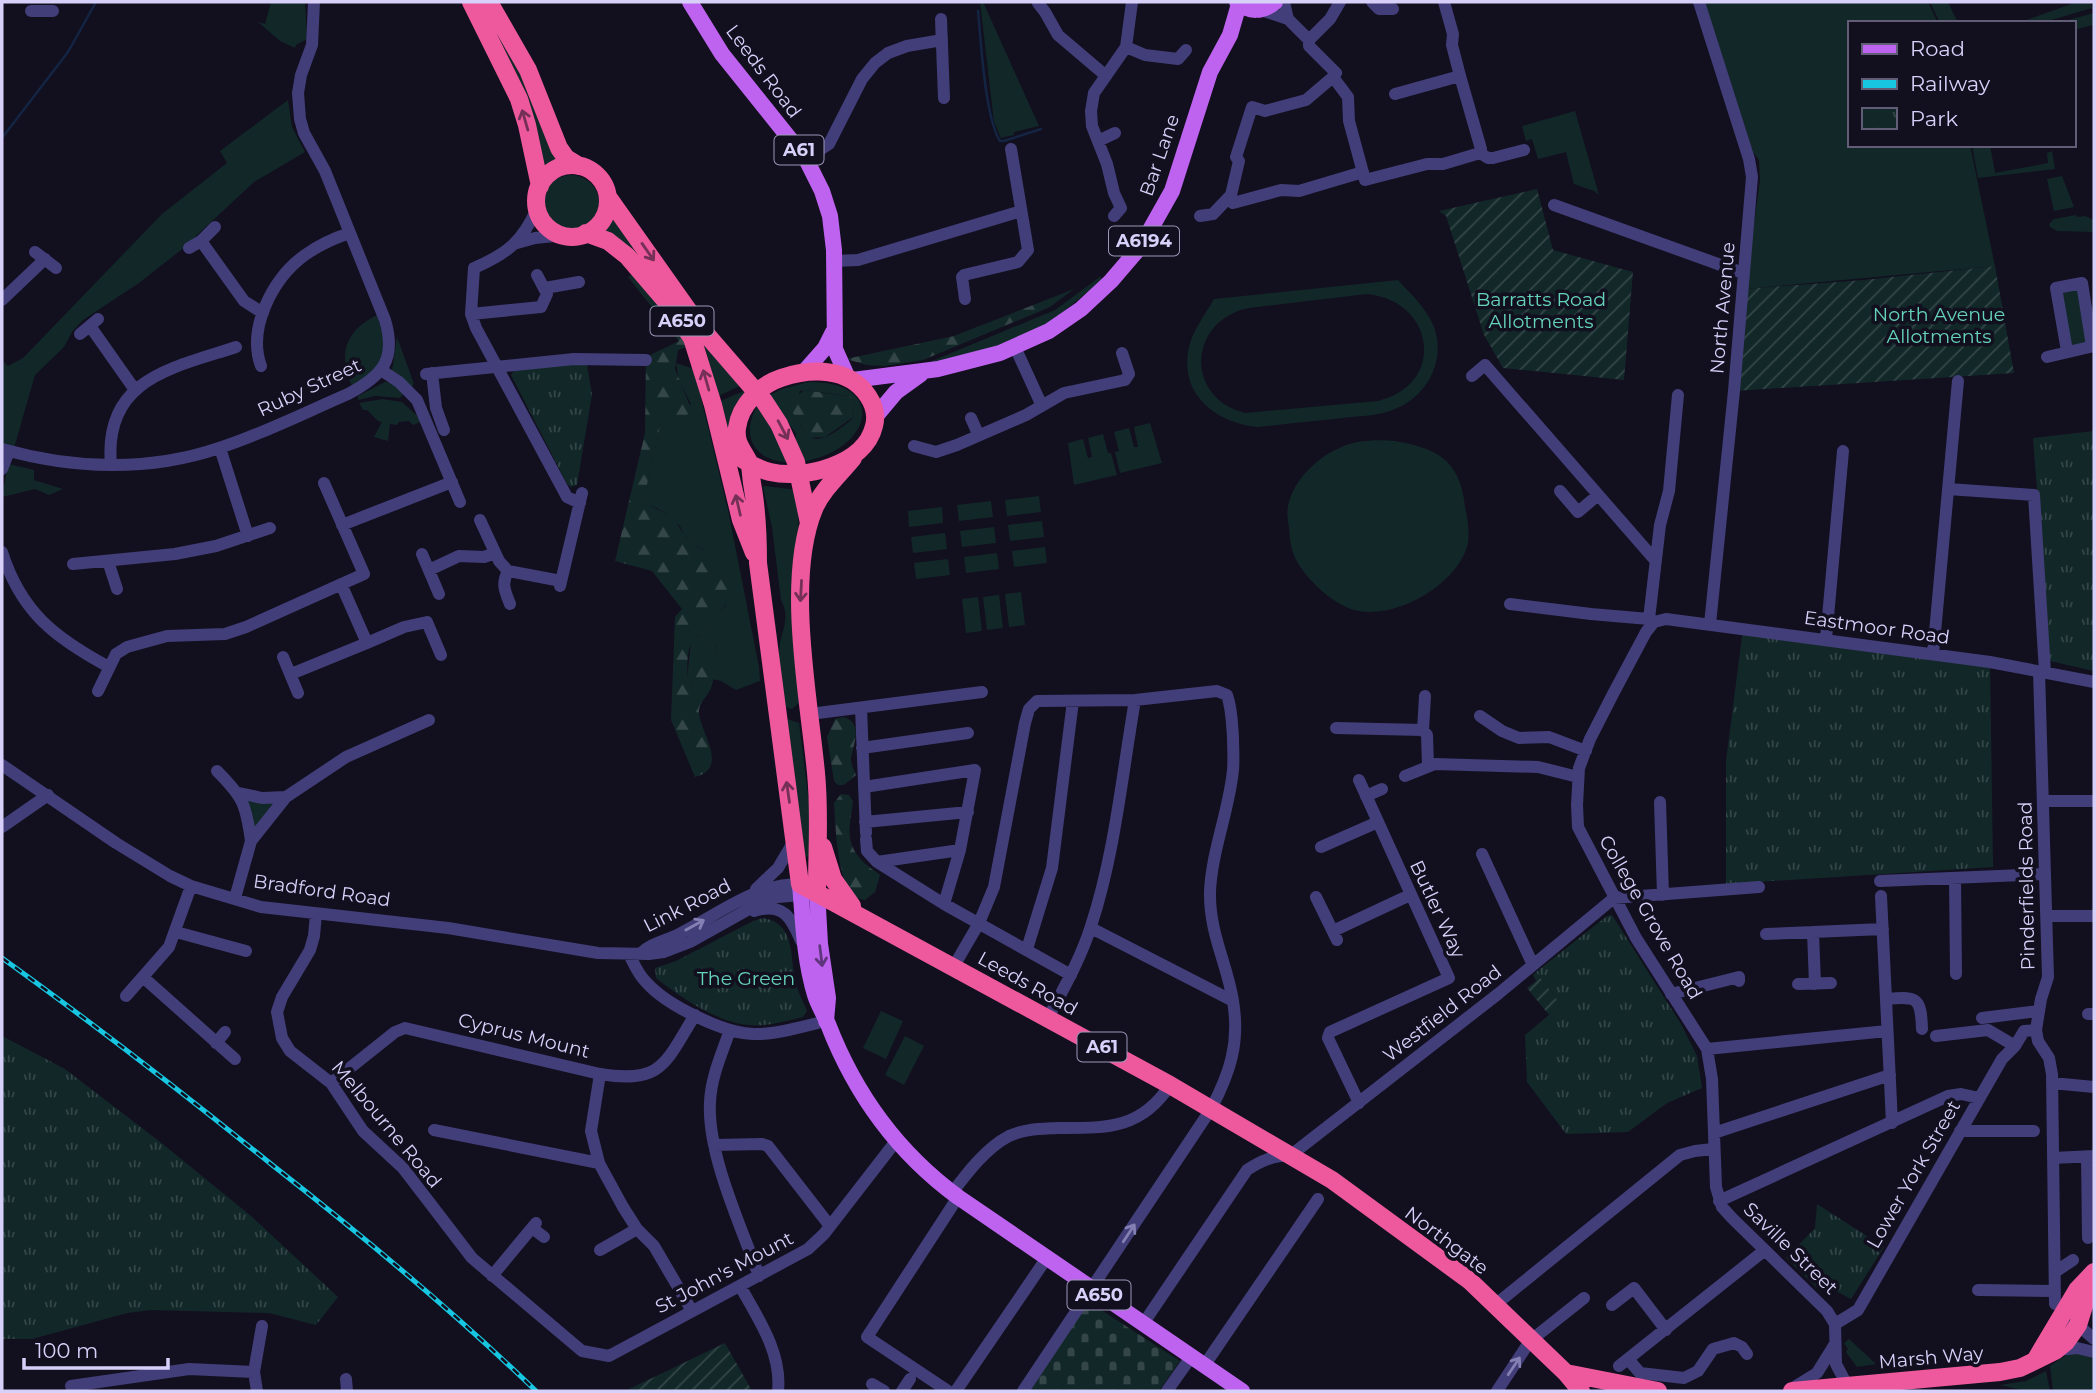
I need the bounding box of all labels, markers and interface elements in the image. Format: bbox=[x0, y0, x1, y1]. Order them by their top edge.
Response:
street label: Leeds Road bbox=[721, 20, 806, 122]
legend bbox=[1848, 21, 2075, 147]
text: Road bbox=[1910, 36, 1965, 61]
text: Railway bbox=[1910, 71, 1991, 96]
text: Park bbox=[1910, 106, 1958, 131]
one-way arrow bbox=[518, 109, 531, 132]
street label: Bar Lane bbox=[1135, 111, 1184, 199]
road number: A61 bbox=[774, 135, 824, 164]
road number: A6194 bbox=[1109, 227, 1179, 256]
street label: North Avenue bbox=[1705, 241, 1740, 375]
one-way arrow bbox=[641, 242, 655, 261]
park label: Barratts Road Allotments bbox=[1476, 288, 1606, 333]
park label: North Avenue Allotments bbox=[1873, 303, 2005, 348]
road number: A650 bbox=[650, 306, 714, 335]
street label: Ruby Street bbox=[254, 353, 365, 422]
one-way arrow bbox=[699, 369, 712, 391]
one-way arrow bbox=[776, 420, 790, 440]
one-way arrow bbox=[731, 495, 744, 517]
one-way arrow bbox=[795, 579, 808, 602]
street label: Eastmoor Road bbox=[1803, 606, 1951, 649]
one-way arrow bbox=[781, 781, 794, 804]
street label: Pinderfields Road bbox=[2014, 801, 2039, 971]
street label: College Grove Road bbox=[1594, 831, 1707, 1004]
street label: Butler Way bbox=[1405, 857, 1470, 962]
street label: Bradford Road bbox=[252, 869, 392, 912]
street label: Link Road bbox=[640, 874, 735, 937]
one-way arrow bbox=[685, 918, 705, 932]
one-way arrow bbox=[815, 944, 828, 967]
street label: Leeds Road bbox=[974, 947, 1082, 1020]
street label: Westfield Road bbox=[1379, 960, 1506, 1067]
park label: The Green bbox=[697, 967, 795, 990]
street label: Cyprus Mount bbox=[456, 1008, 592, 1063]
road number: A61 bbox=[1078, 1032, 1126, 1062]
street label: Melbourne Road bbox=[327, 1056, 446, 1193]
street label: Lower York Street bbox=[1862, 1096, 1965, 1252]
street label: Saville Street bbox=[1739, 1198, 1843, 1299]
street label: Northgate bbox=[1400, 1201, 1493, 1279]
one-way arrow bbox=[1122, 1224, 1137, 1243]
street label: St John's Mount bbox=[651, 1226, 797, 1319]
road number: A650 bbox=[1068, 1280, 1130, 1310]
scale bar bbox=[24, 1326, 168, 1370]
text: 100 m bbox=[35, 1338, 98, 1363]
street label: Marsh Way bbox=[1878, 1341, 1985, 1374]
one-way arrow bbox=[1506, 1357, 1521, 1376]

